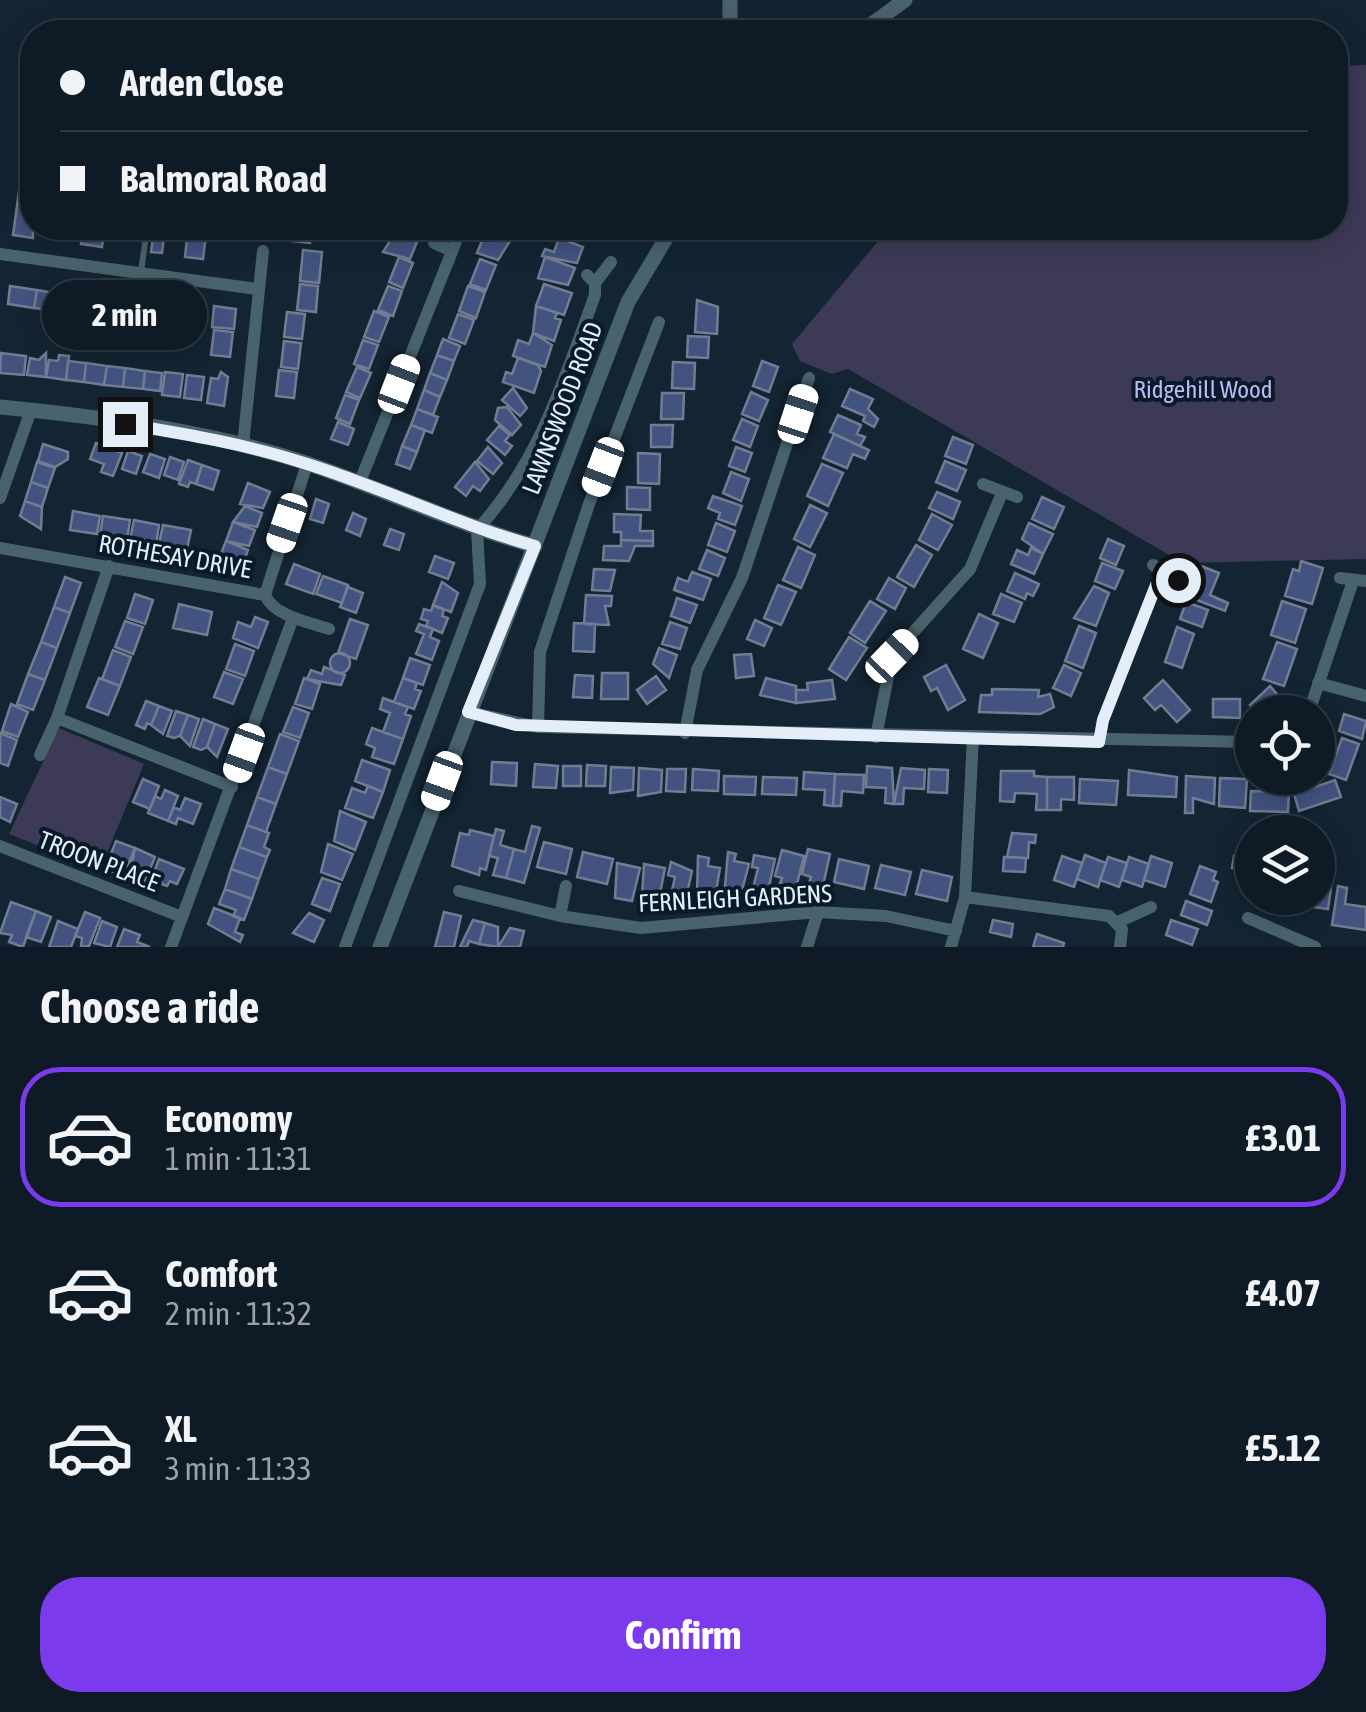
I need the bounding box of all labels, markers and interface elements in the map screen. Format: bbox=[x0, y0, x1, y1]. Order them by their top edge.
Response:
text: Arden Close bbox=[120, 61, 284, 104]
text: Balmoral Road bbox=[120, 157, 327, 200]
callout: 2 min bbox=[42, 279, 208, 349]
text: 2 min bbox=[92, 296, 157, 333]
street label: LAWNSWOOD ROAD bbox=[516, 318, 608, 498]
car bbox=[374, 351, 424, 417]
park label: Ridgehill Wood bbox=[1134, 375, 1272, 403]
car bbox=[774, 381, 822, 447]
route end bbox=[103, 402, 148, 447]
car bbox=[578, 434, 628, 500]
car bbox=[263, 490, 311, 556]
street label: ROTHESAY DRIVE bbox=[97, 529, 254, 583]
route start bbox=[1156, 558, 1201, 603]
car bbox=[860, 624, 924, 688]
map controls bbox=[1235, 695, 1335, 915]
button: locate bbox=[1235, 695, 1335, 795]
car bbox=[220, 720, 268, 786]
car bbox=[418, 748, 466, 814]
button: layers bbox=[1235, 815, 1335, 915]
street label: TROON PLACE bbox=[35, 825, 163, 897]
street label: FERNLEIGH GARDENS bbox=[638, 879, 832, 917]
text: Choose a ride bbox=[40, 981, 259, 1033]
icon: car bbox=[45, 1092, 135, 1182]
text: Economy bbox=[165, 1097, 292, 1140]
text: £3.01 bbox=[1245, 1116, 1321, 1159]
text: 1 min · 11:31 bbox=[165, 1140, 312, 1177]
icon: car bbox=[45, 1247, 135, 1337]
text: Comfort bbox=[165, 1252, 277, 1295]
text: £4.07 bbox=[1245, 1271, 1321, 1314]
text: 2 min · 11:32 bbox=[165, 1295, 312, 1332]
icon: car bbox=[45, 1402, 135, 1492]
text: XL bbox=[165, 1407, 197, 1450]
text: £5.12 bbox=[1245, 1426, 1321, 1469]
text: 3 min · 11:33 bbox=[165, 1450, 312, 1487]
button: Confirm bbox=[40, 1577, 1326, 1692]

